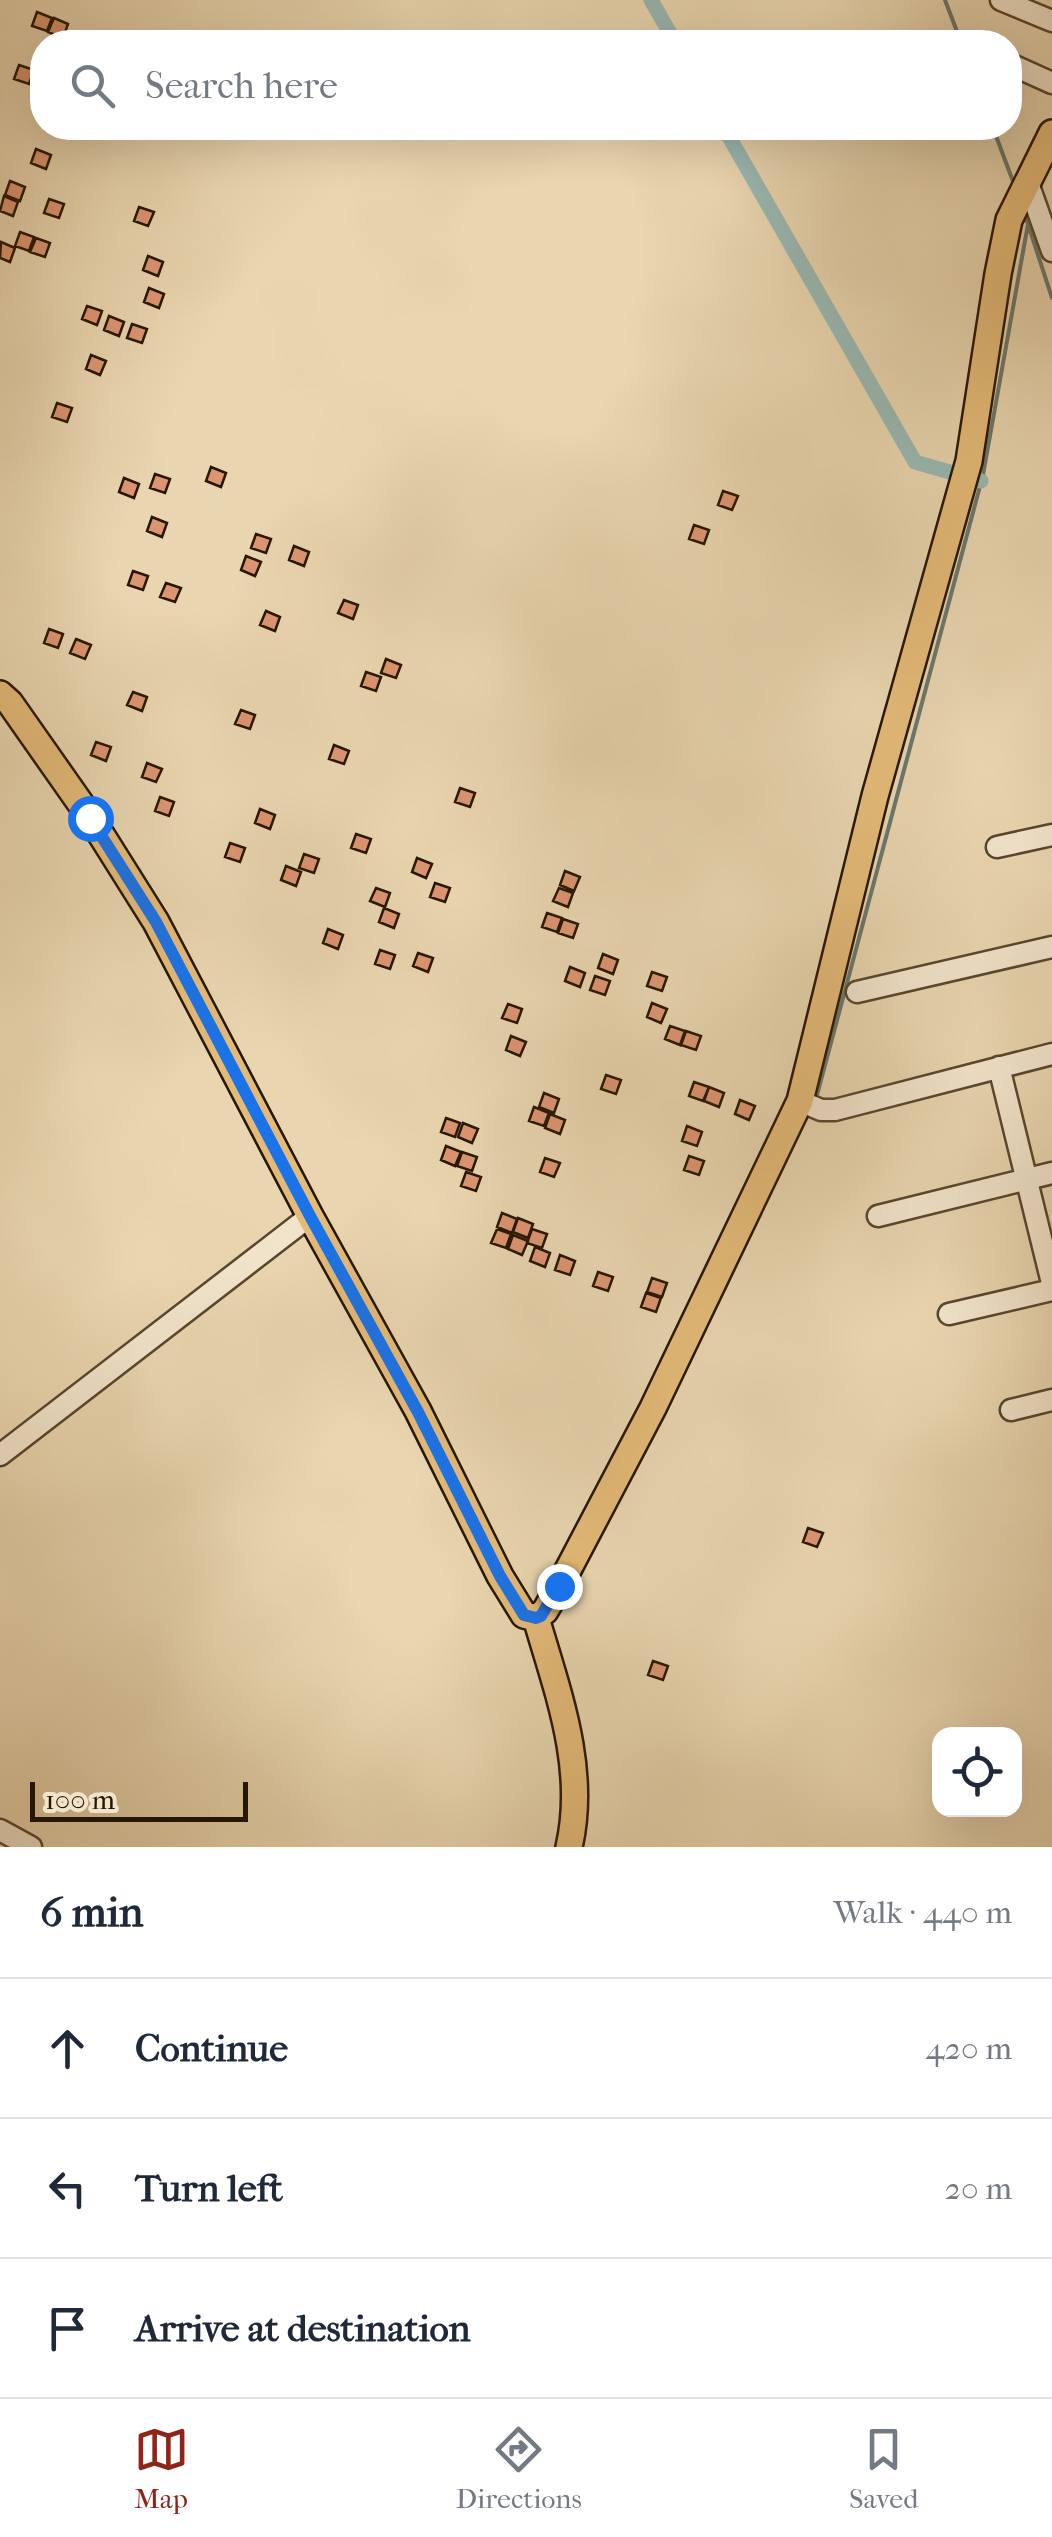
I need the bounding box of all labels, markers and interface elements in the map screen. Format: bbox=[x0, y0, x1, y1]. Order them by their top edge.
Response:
search box bbox=[30, 30, 1022, 140]
icon: search bbox=[65, 58, 120, 113]
text: Search here bbox=[145, 63, 338, 108]
route start bbox=[68, 796, 114, 842]
route end bbox=[537, 1564, 583, 1610]
map controls bbox=[932, 1727, 1022, 1817]
button: locate bbox=[932, 1727, 1022, 1817]
scale bar bbox=[30, 1777, 248, 1822]
text: 100 m bbox=[45, 1783, 115, 1816]
text: 6 min bbox=[40, 1888, 143, 1937]
text: Walk · 440 m bbox=[833, 1894, 1012, 1931]
icon: ahead bbox=[40, 2021, 95, 2076]
text: Continue bbox=[135, 2026, 288, 2071]
text: 420 m bbox=[926, 2030, 1012, 2067]
icon: left bbox=[40, 2161, 95, 2216]
text: Turn left bbox=[135, 2166, 283, 2211]
text: 20 m bbox=[944, 2170, 1012, 2207]
icon: arrive bbox=[40, 2301, 95, 2356]
text: Arrive at destination bbox=[135, 2306, 471, 2351]
tab: Map bbox=[134, 2422, 189, 2515]
tab: Directions bbox=[456, 2422, 582, 2515]
tab: Saved bbox=[849, 2422, 918, 2515]

